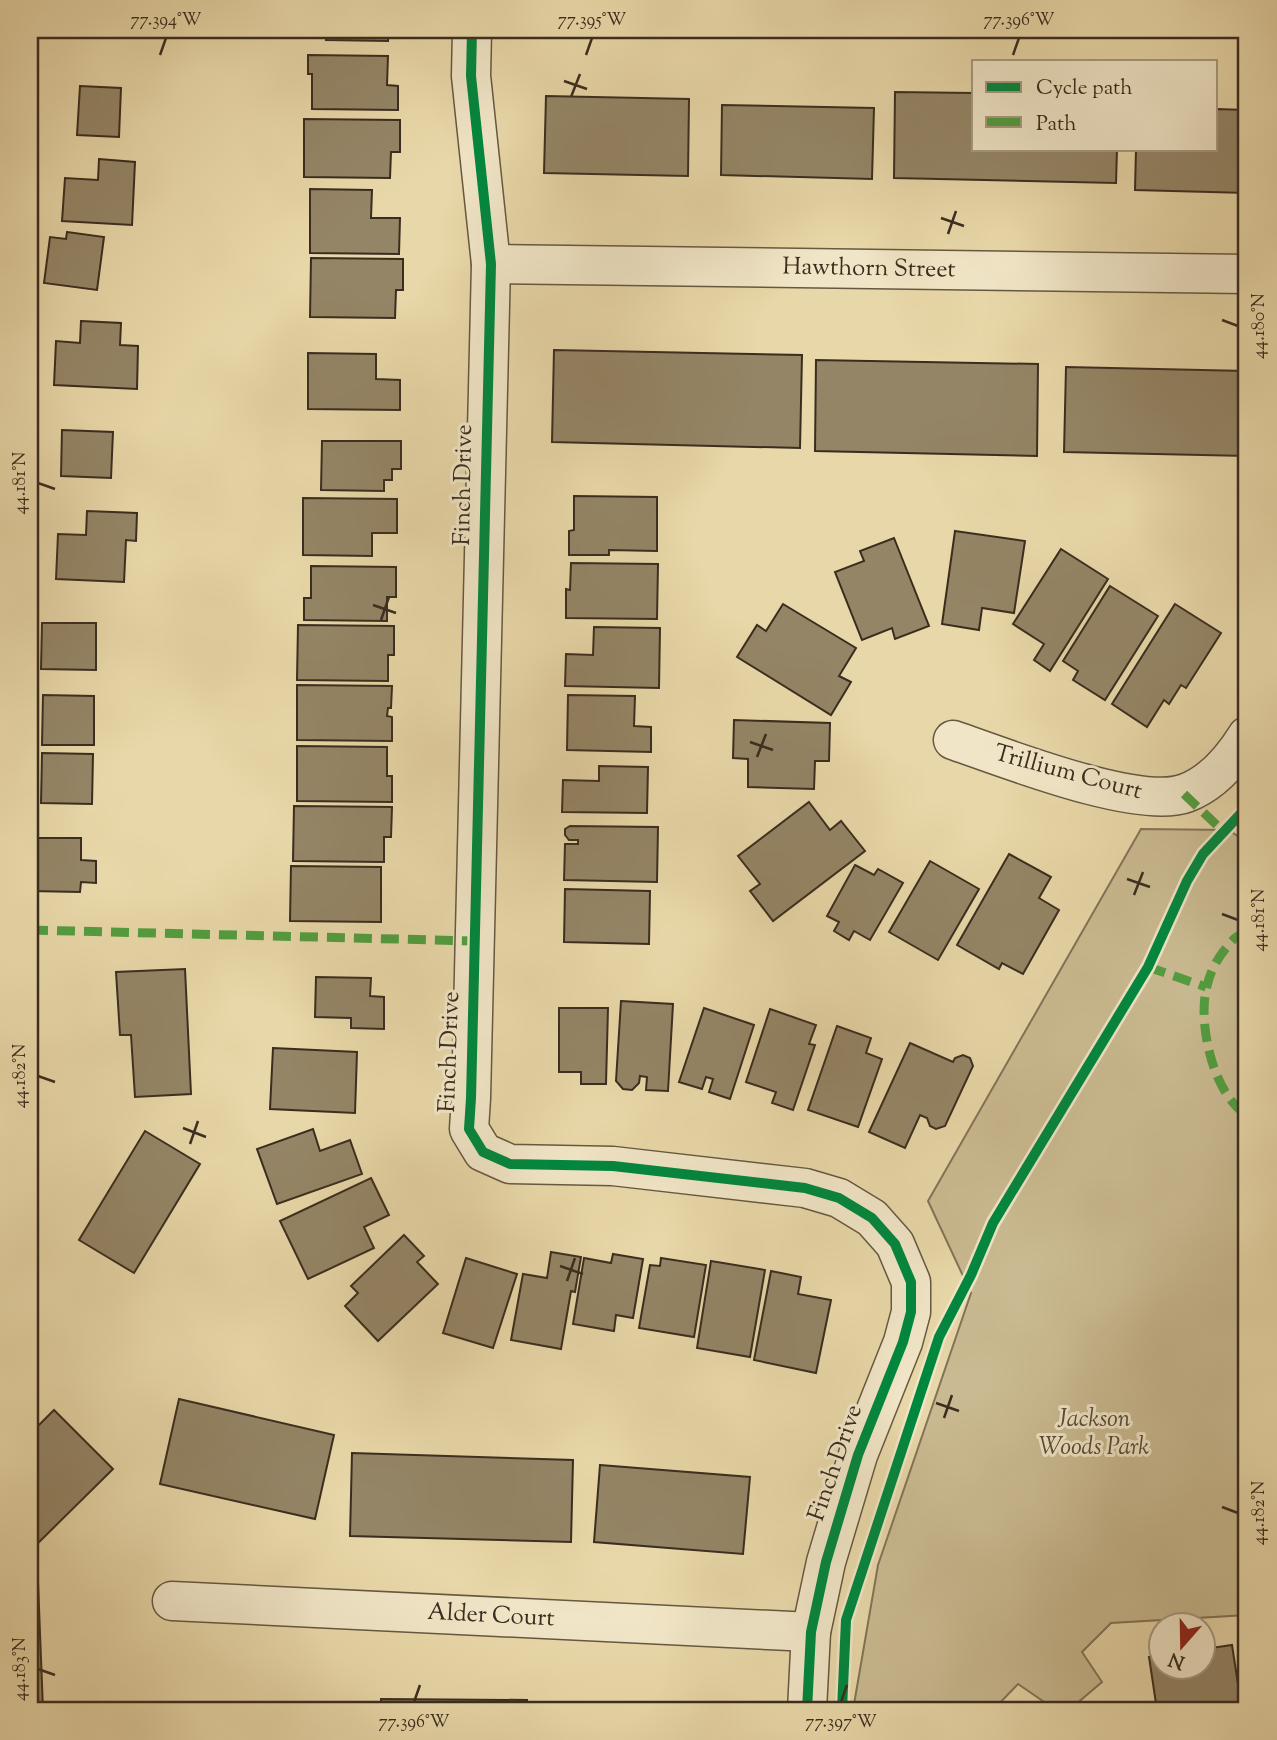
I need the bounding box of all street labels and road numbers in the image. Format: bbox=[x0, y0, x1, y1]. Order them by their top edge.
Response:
street label: Hawthorn Street bbox=[782, 250, 956, 288]
street label: Finch Drive bbox=[446, 424, 482, 546]
street label: Trillium Court bbox=[990, 737, 1146, 809]
street label: Finch Drive bbox=[431, 991, 469, 1113]
street label: Finch Drive bbox=[800, 1400, 872, 1526]
street label: Alder Court bbox=[426, 1596, 556, 1636]

